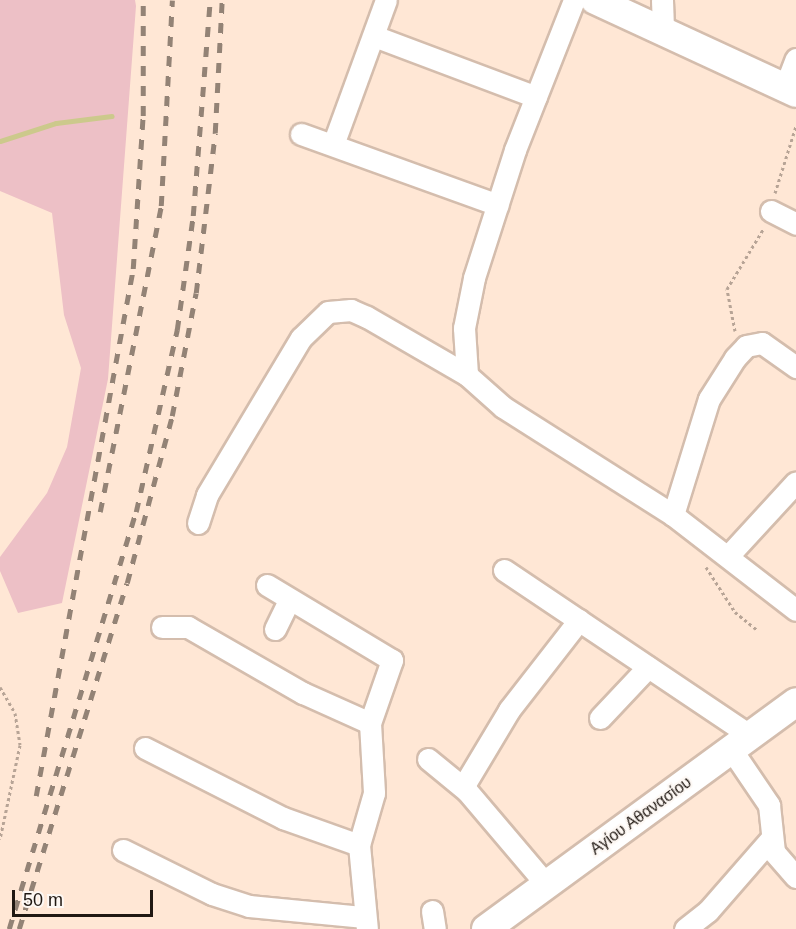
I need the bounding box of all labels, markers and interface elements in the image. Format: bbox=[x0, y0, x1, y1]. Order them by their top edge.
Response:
street label: Αγίου Αθανασίου bbox=[586, 773, 696, 859]
scale bar bbox=[15, 878, 156, 916]
text: 50 m bbox=[23, 890, 63, 910]

